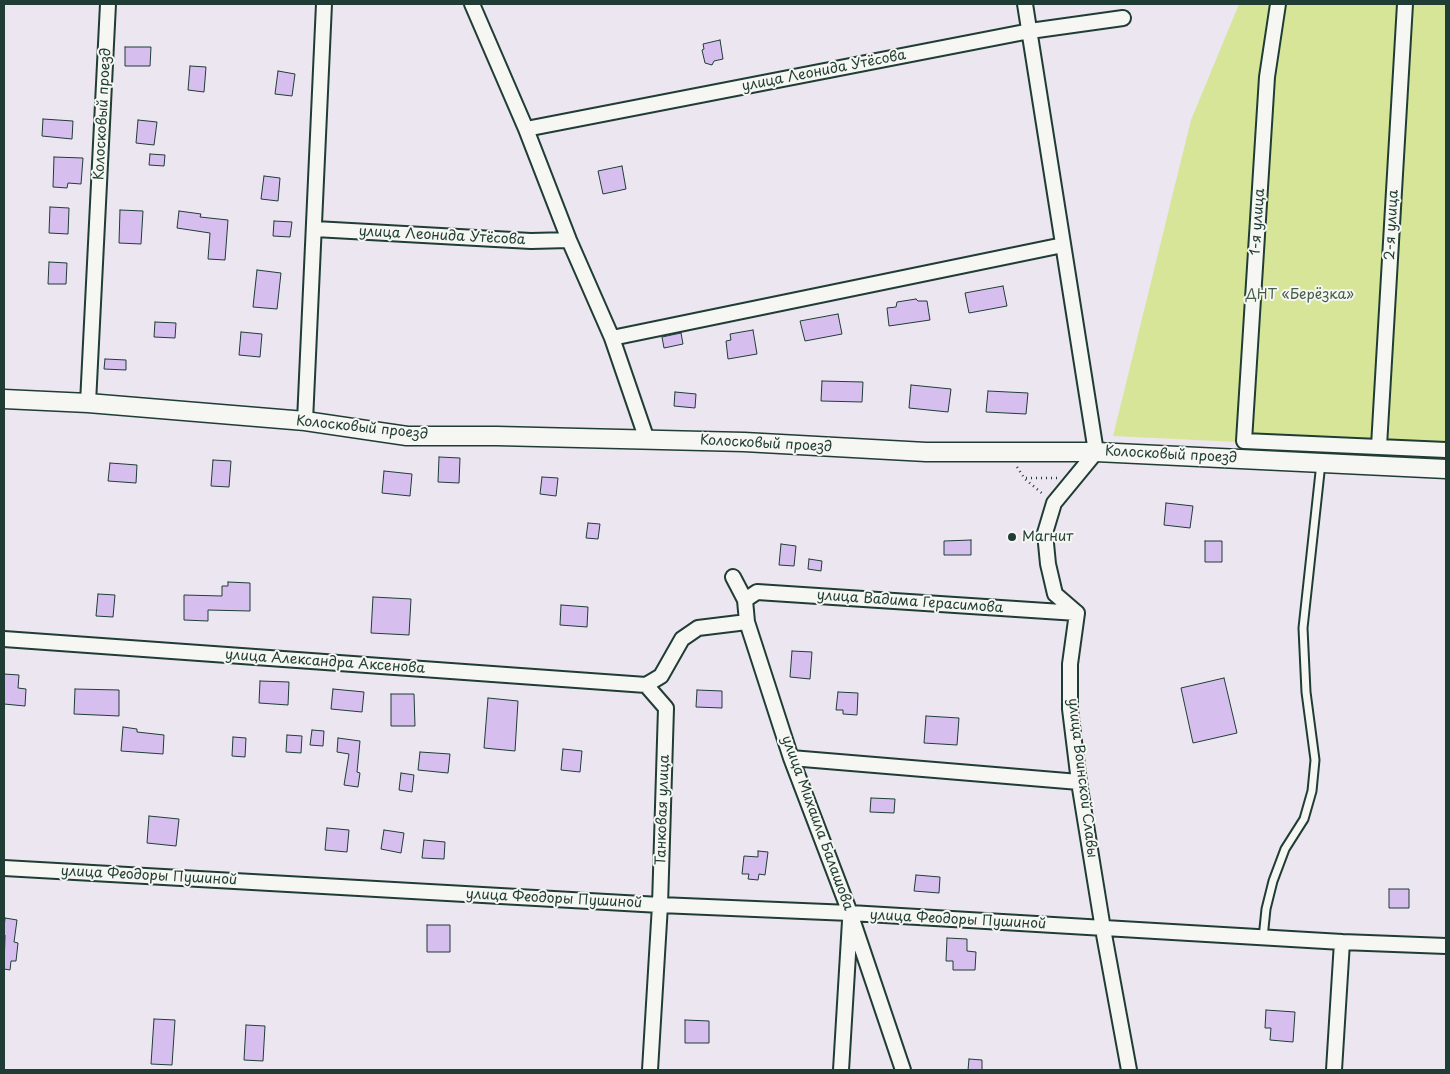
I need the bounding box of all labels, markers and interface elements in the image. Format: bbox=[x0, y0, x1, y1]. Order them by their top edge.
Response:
street label: Колосковый проезд bbox=[91, 47, 115, 181]
street label: улица Леонида Утёсова bbox=[740, 47, 908, 95]
street label: 1-я улица bbox=[1247, 188, 1269, 256]
street label: 2-я улица bbox=[1382, 189, 1402, 261]
street label: улица Леонида Утёсова bbox=[358, 223, 526, 249]
park label: ДНТ «Берёзка» bbox=[1246, 287, 1354, 303]
street label: Колосковый проезд bbox=[295, 413, 429, 443]
street label: Колосковый проезд bbox=[699, 432, 833, 456]
street label: Колосковый проезд bbox=[1104, 443, 1238, 467]
place label: Магнит bbox=[1022, 529, 1073, 545]
marker: Магнит bbox=[1006, 531, 1018, 543]
street label: улица Вадима Герасимова bbox=[816, 587, 1004, 617]
street label: улица Александра Аксенова bbox=[224, 647, 426, 677]
street label: улица Воинской Славы bbox=[1064, 697, 1100, 859]
street label: улица Михаила Балашова bbox=[777, 733, 857, 913]
street label: Танковая улица bbox=[653, 754, 673, 866]
street label: улица Феодоры Пушиной bbox=[60, 863, 238, 889]
street label: улица Феодоры Пушиной bbox=[465, 886, 643, 912]
street label: улица Феодоры Пушиной bbox=[869, 907, 1047, 933]

